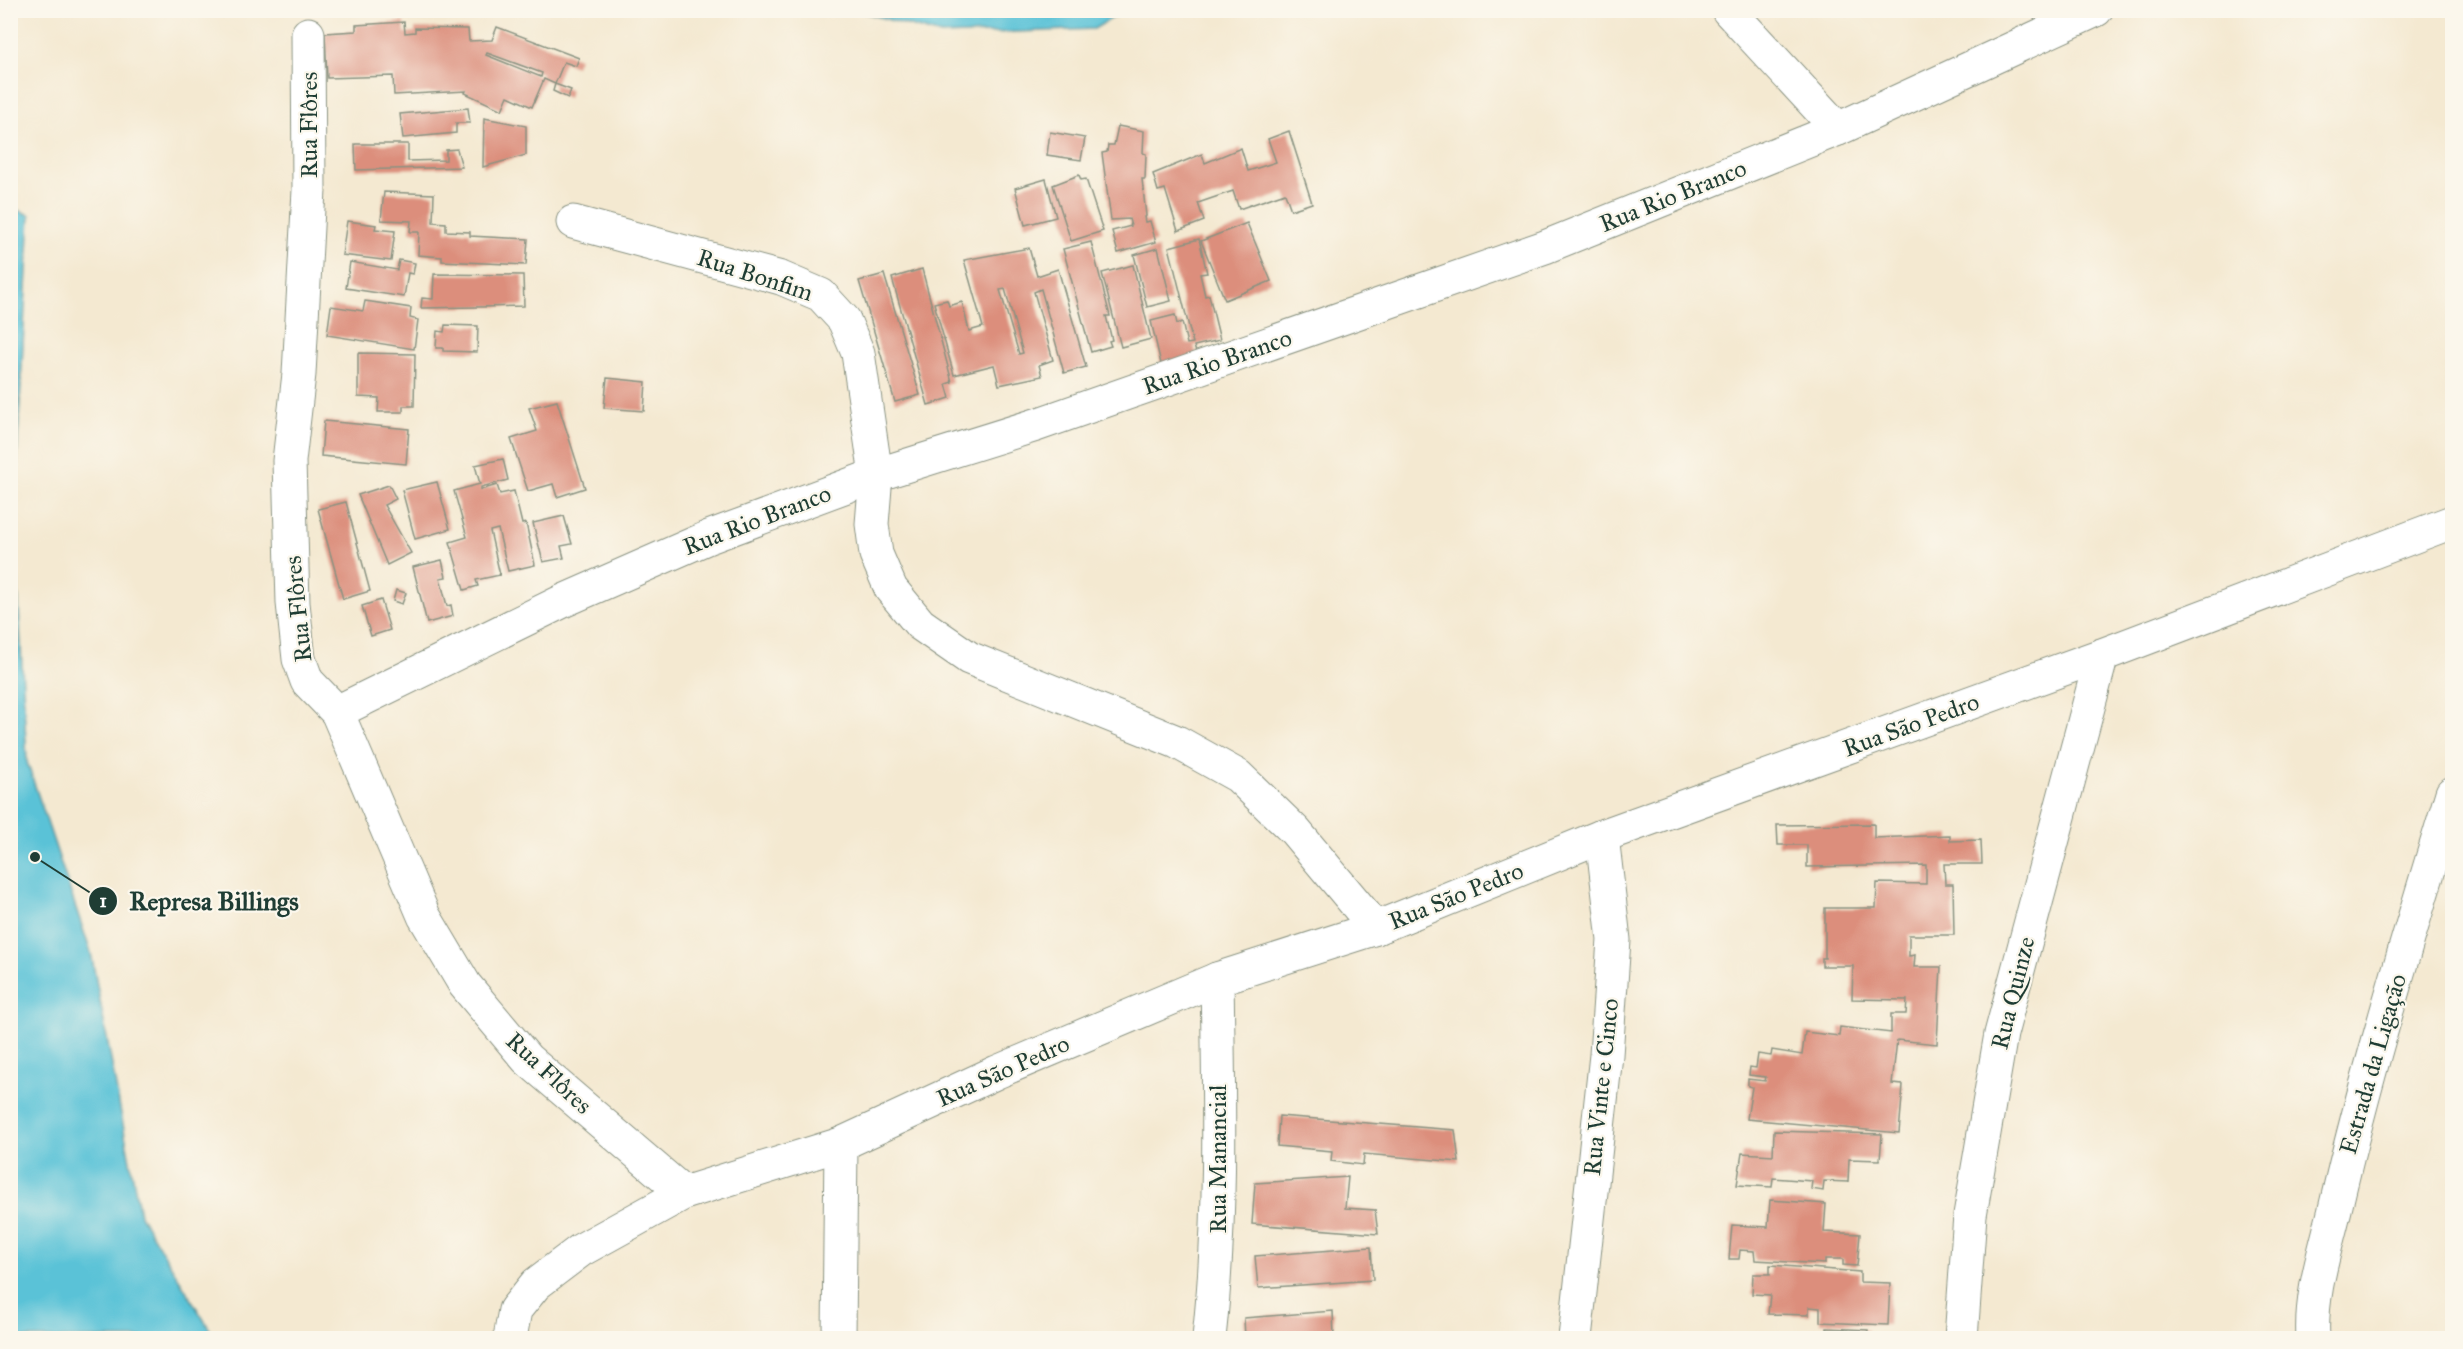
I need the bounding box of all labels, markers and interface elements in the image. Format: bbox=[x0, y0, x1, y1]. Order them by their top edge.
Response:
street label: Rua Flôres bbox=[294, 72, 324, 178]
street label: Rua Rio Branco bbox=[1595, 153, 1751, 239]
street label: Rua Bonfim bbox=[693, 242, 817, 308]
street label: Rua Rio Branco bbox=[1138, 322, 1296, 402]
street label: Rua Rio Branco bbox=[679, 478, 835, 562]
street label: Rua Flôres bbox=[278, 554, 318, 664]
street label: Rua São Pedro bbox=[1839, 687, 1983, 763]
street label: Rua São Pedro bbox=[1384, 855, 1528, 937]
callout: Represa Billings bbox=[88, 879, 311, 923]
text: Represa Billings bbox=[129, 885, 299, 918]
text: 1 bbox=[99, 890, 107, 912]
street label: Rua Quinze bbox=[1985, 933, 2041, 1053]
street label: Estrada da Ligação bbox=[2333, 970, 2413, 1158]
street label: Rua Vinte e Cinco bbox=[1577, 997, 1625, 1177]
street label: Rua Flôres bbox=[500, 1026, 598, 1120]
street label: Rua São Pedro bbox=[932, 1028, 1074, 1114]
street label: Rua Manancial bbox=[1203, 1084, 1233, 1234]

